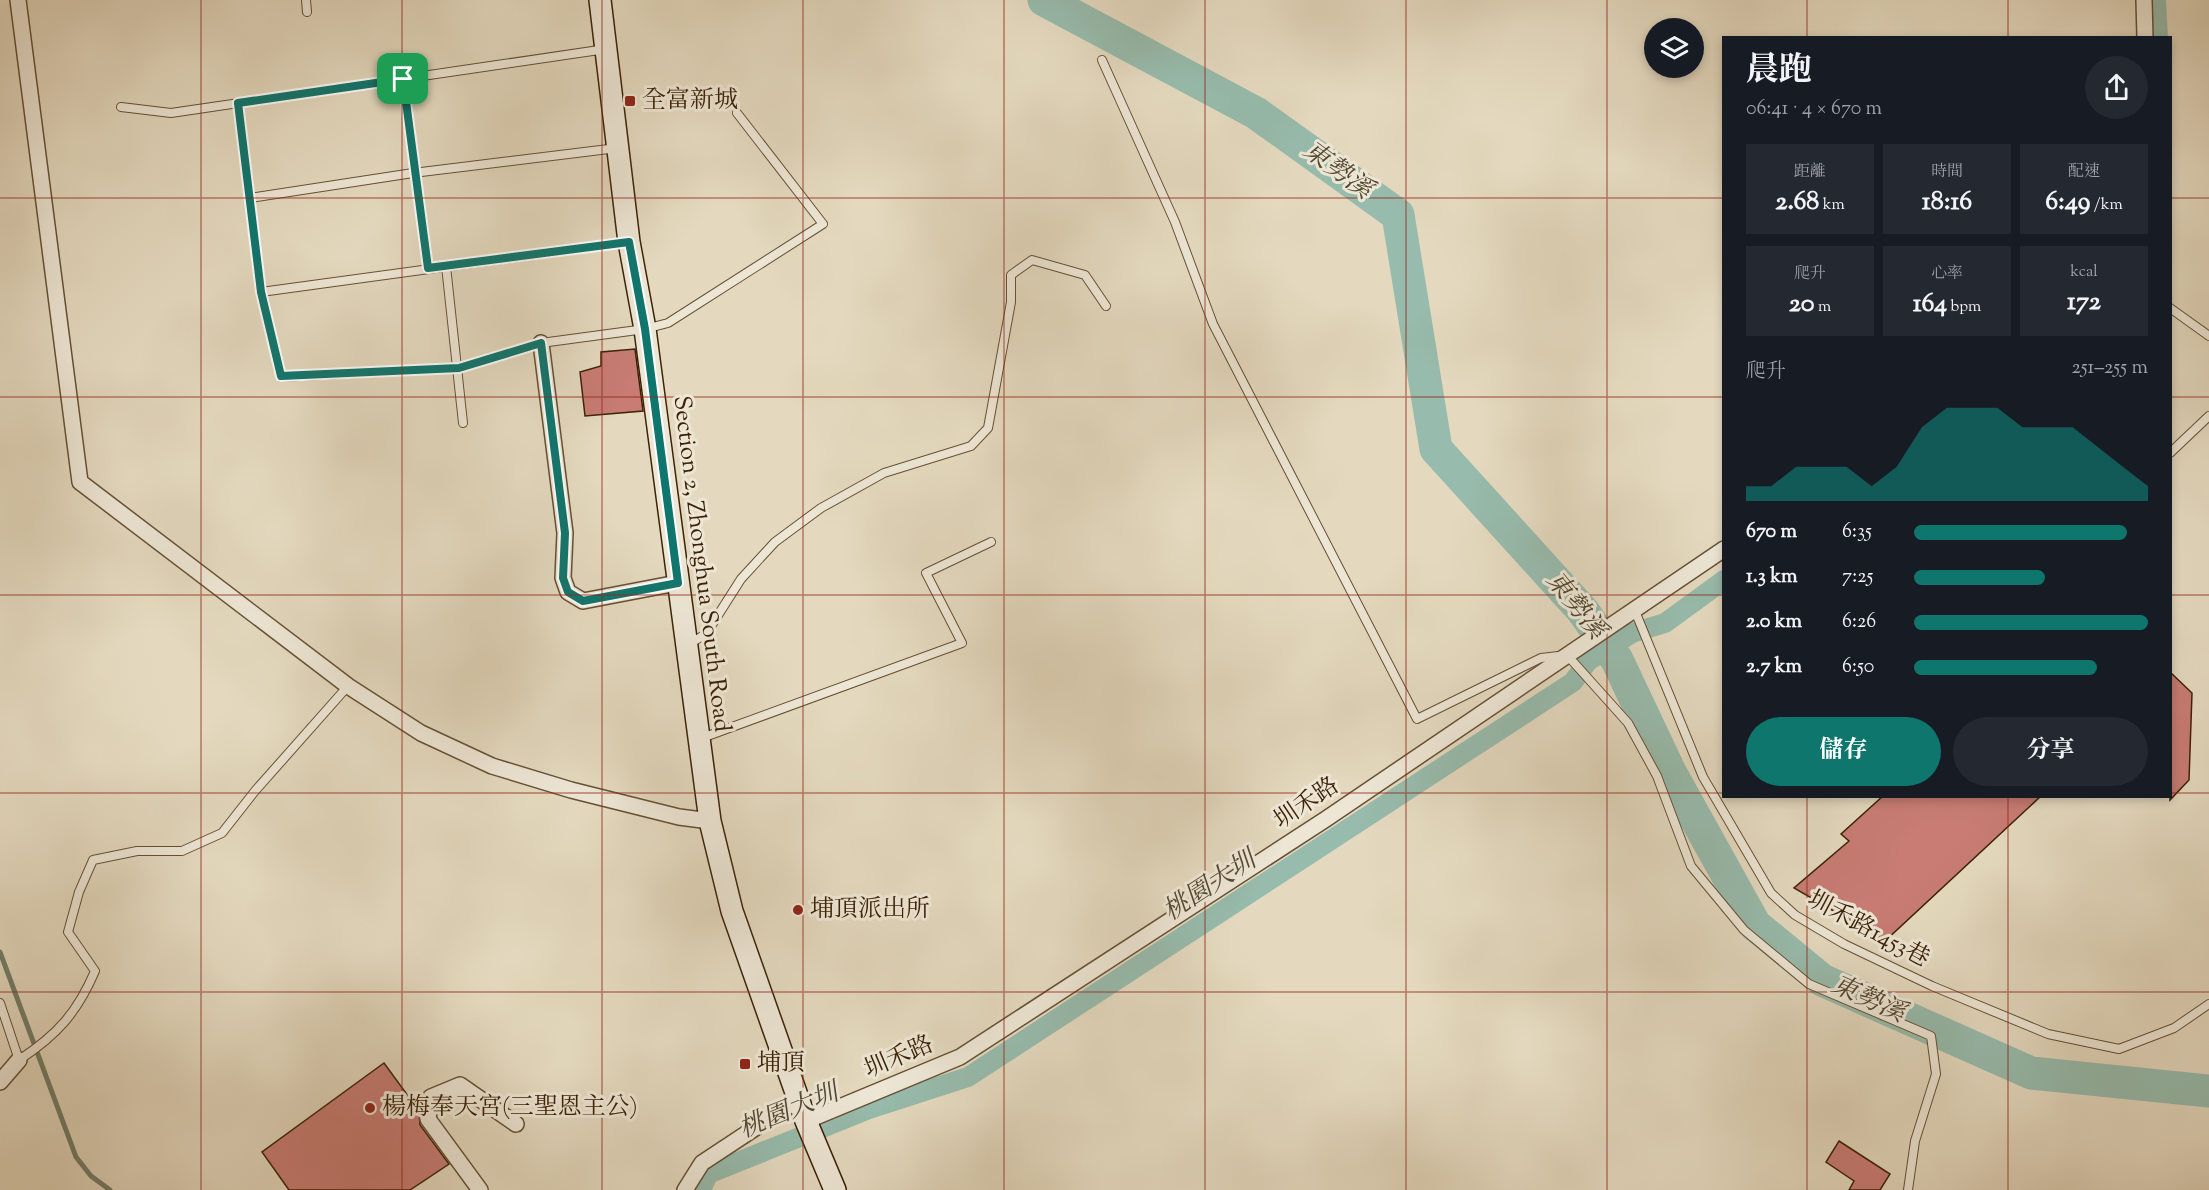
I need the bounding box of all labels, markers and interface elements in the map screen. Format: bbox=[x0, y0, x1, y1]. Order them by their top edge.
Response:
map controls bbox=[1644, 18, 1704, 78]
button: layers bbox=[1644, 18, 1704, 78]
text: 晨跑 bbox=[1746, 48, 1812, 96]
pin bbox=[377, 53, 428, 104]
button: share bbox=[2085, 56, 2148, 119]
icon: arrive bbox=[386, 62, 419, 95]
place label: 全富新城 bbox=[642, 84, 738, 118]
marker: 全富新城 bbox=[623, 94, 637, 108]
text: 06:41 · 4 × 670 m bbox=[1746, 95, 1882, 124]
water label: 東勢溪 bbox=[1295, 133, 1382, 211]
text: 距離 bbox=[1794, 161, 1826, 184]
text: 時間 bbox=[1931, 161, 1963, 184]
text: 配速 bbox=[2068, 161, 2100, 184]
text: 2.68 bbox=[1775, 184, 1819, 221]
text: 18:16 bbox=[1922, 184, 1972, 221]
text: 6:49 bbox=[2045, 184, 2090, 221]
text: km bbox=[1819, 194, 1845, 217]
text: /km bbox=[2090, 194, 2123, 217]
text: kcal bbox=[2070, 261, 2098, 284]
text: 爬升 bbox=[1794, 263, 1826, 286]
text: 心率 bbox=[1931, 263, 1963, 286]
text: 172 bbox=[2067, 284, 2101, 321]
text: 20 bbox=[1789, 286, 1815, 323]
text: 164 bbox=[1913, 286, 1947, 323]
text: m bbox=[1815, 296, 1831, 319]
text: bpm bbox=[1947, 296, 1981, 319]
text: 251–255 m bbox=[2071, 354, 2148, 383]
text: 爬升 bbox=[1746, 358, 1786, 387]
street label: Section 2, Zhonghua South Road bbox=[664, 394, 739, 734]
text: 670 m bbox=[1746, 518, 1797, 547]
text: 6:35 bbox=[1842, 518, 1872, 547]
text: 1.3 km bbox=[1746, 563, 1798, 592]
text: 7:25 bbox=[1842, 563, 1873, 592]
water label: 東勢溪 bbox=[1536, 564, 1616, 650]
text: 2.0 km bbox=[1746, 608, 1802, 637]
text: 6:26 bbox=[1842, 608, 1876, 637]
text: 2.7 km bbox=[1746, 653, 1802, 682]
text: 6:50 bbox=[1842, 653, 1874, 682]
button: 儲存 bbox=[1746, 717, 1941, 786]
button: 分享 bbox=[1953, 717, 2148, 786]
street label: 圳禾路 bbox=[1268, 770, 1346, 838]
water label: 桃園大圳 bbox=[1156, 841, 1267, 931]
street label: 圳禾路1453巷 bbox=[1801, 883, 1935, 977]
place label: 埔頂派出所 bbox=[810, 893, 930, 927]
marker: 埔頂派出所 bbox=[791, 903, 805, 917]
water label: 東勢溪 bbox=[1825, 967, 1914, 1034]
street label: 圳禾路 bbox=[859, 1028, 939, 1088]
place label: 埔頂 bbox=[757, 1047, 805, 1081]
marker: 埔頂 bbox=[738, 1057, 752, 1071]
water label: 桃園大圳 bbox=[734, 1074, 848, 1149]
place label: 楊梅奉天宮(三聖恩主公) bbox=[382, 1091, 638, 1125]
marker: 楊梅奉天宮(三聖恩主公) bbox=[363, 1101, 377, 1115]

